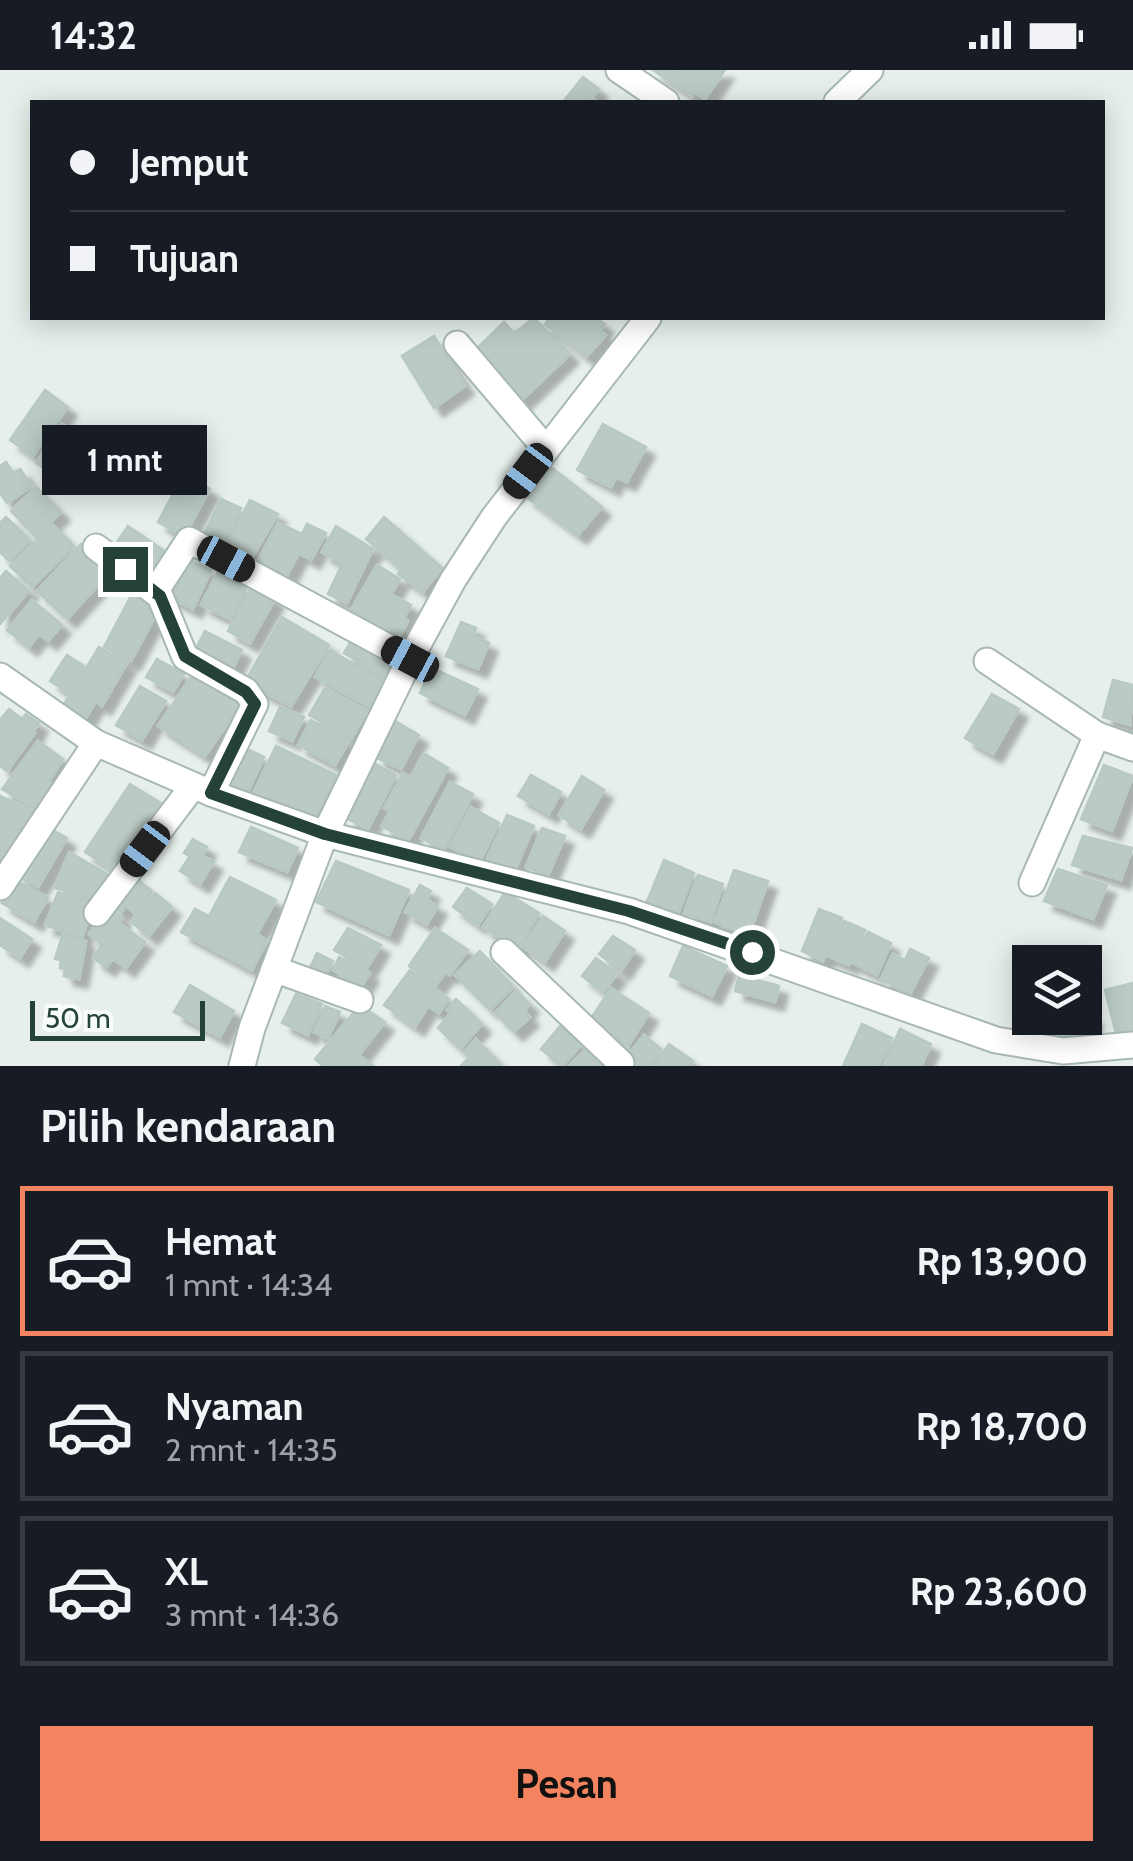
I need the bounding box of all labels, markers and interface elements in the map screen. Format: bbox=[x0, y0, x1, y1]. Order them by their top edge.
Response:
text: 14:32 bbox=[50, 12, 137, 59]
text: Jemput bbox=[130, 139, 249, 186]
text: Tujuan bbox=[130, 235, 239, 282]
callout: 1 mnt bbox=[42, 424, 208, 494]
car bbox=[498, 438, 558, 504]
text: 1 mnt bbox=[87, 440, 162, 479]
car bbox=[192, 532, 260, 586]
route end bbox=[103, 547, 148, 592]
car bbox=[376, 632, 444, 686]
car bbox=[115, 816, 175, 882]
route start bbox=[730, 930, 775, 975]
map controls bbox=[1012, 945, 1102, 1035]
button: layers bbox=[1012, 945, 1102, 1035]
scale bar bbox=[30, 996, 205, 1040]
text: 50 m bbox=[45, 1001, 111, 1035]
text: Pilih kendaraan bbox=[40, 1099, 336, 1153]
icon: car bbox=[45, 1216, 135, 1306]
text: Hemat bbox=[165, 1218, 277, 1265]
text: Rp 13,900 bbox=[916, 1238, 1088, 1285]
text: 1 mnt · 14:34 bbox=[165, 1265, 333, 1304]
icon: car bbox=[45, 1381, 135, 1471]
text: Nyaman bbox=[165, 1383, 304, 1430]
text: Rp 18,700 bbox=[916, 1403, 1088, 1450]
text: 2 mnt · 14:35 bbox=[165, 1430, 338, 1469]
icon: car bbox=[45, 1546, 135, 1636]
text: XL bbox=[165, 1548, 208, 1595]
text: Rp 23,600 bbox=[910, 1568, 1088, 1615]
text: 3 mnt · 14:36 bbox=[165, 1595, 339, 1634]
button: Pesan bbox=[40, 1726, 1093, 1841]

